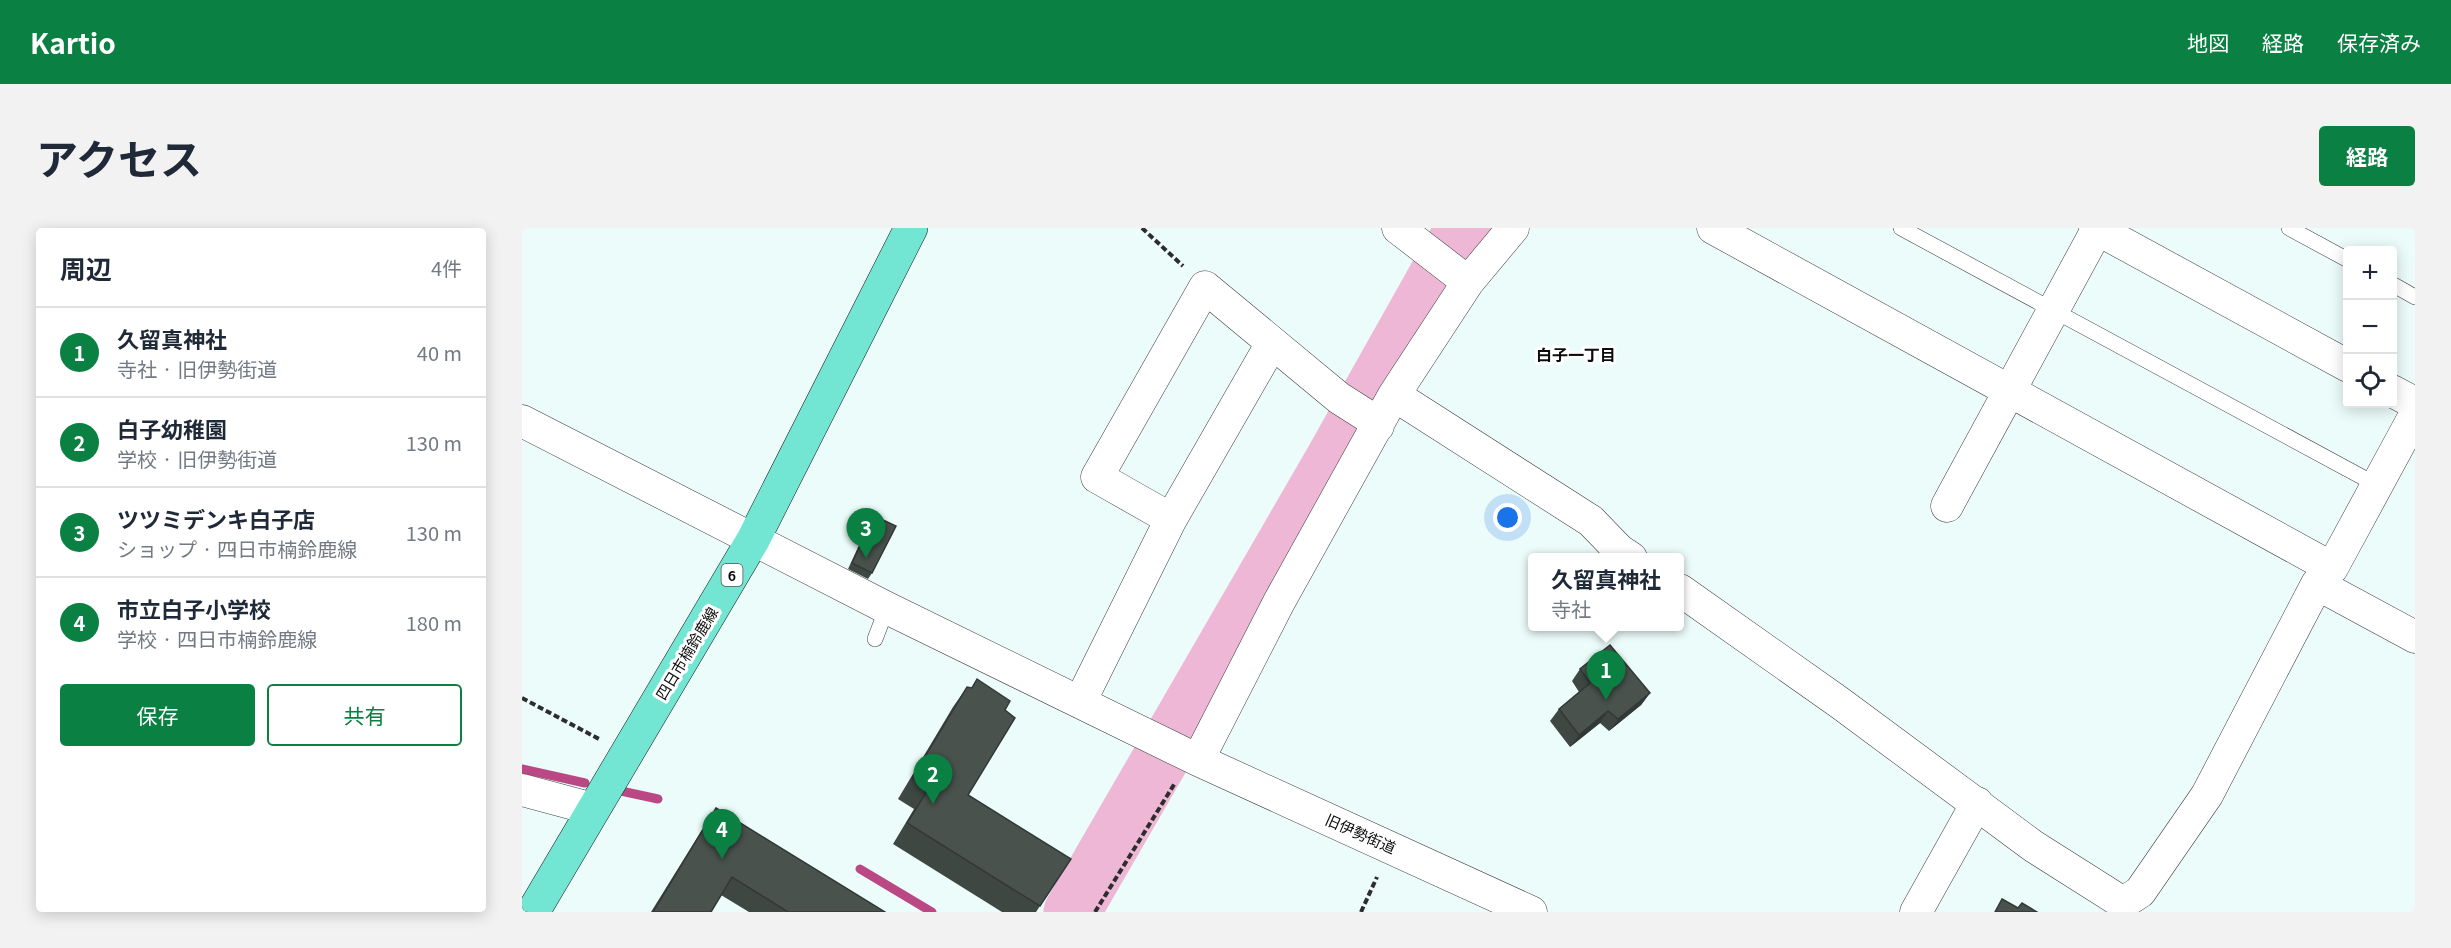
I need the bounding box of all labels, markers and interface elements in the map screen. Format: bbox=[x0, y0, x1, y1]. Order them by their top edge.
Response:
text: Kartio bbox=[30, 22, 116, 62]
text: 地図 bbox=[2187, 27, 2229, 57]
text: 経路 bbox=[2262, 27, 2304, 57]
text: 保存済み bbox=[2337, 27, 2421, 57]
text: アクセス bbox=[36, 126, 202, 187]
button: 経路 bbox=[2319, 126, 2415, 186]
map controls bbox=[2343, 246, 2397, 408]
button: + bbox=[2343, 246, 2397, 300]
text: 周辺 bbox=[60, 249, 112, 286]
text: 4件 bbox=[431, 253, 462, 282]
button: − bbox=[2343, 300, 2397, 354]
text: 久留真神社 bbox=[117, 322, 227, 354]
text: 1 bbox=[74, 338, 85, 367]
text: 40 m bbox=[417, 338, 462, 367]
district label: 白子一丁目 bbox=[1536, 342, 1616, 366]
text: 寺社 · 旧伊勢街道 bbox=[117, 354, 277, 383]
button: locate bbox=[2343, 354, 2397, 408]
text: 白子幼稚園 bbox=[117, 412, 227, 444]
text: 2 bbox=[74, 428, 85, 457]
text: 130 m bbox=[406, 428, 462, 457]
text: 学校 · 旧伊勢街道 bbox=[117, 444, 277, 473]
text: ツツミデンキ白子店 bbox=[117, 502, 315, 534]
your location bbox=[1493, 503, 1522, 532]
pin: 3 bbox=[846, 508, 886, 558]
text: 3 bbox=[74, 518, 85, 547]
text: 130 m bbox=[406, 518, 462, 547]
text: ショップ · 四日市楠鈴鹿線 bbox=[117, 534, 357, 563]
popup bbox=[1528, 553, 1684, 631]
text: 久留真神社 bbox=[1551, 562, 1661, 594]
road number: 6 bbox=[722, 564, 742, 586]
text: 市立白子小学校 bbox=[117, 592, 271, 624]
text: 寺社 bbox=[1551, 594, 1591, 623]
street label: 四日市楠鈴鹿線 bbox=[650, 603, 722, 703]
text: 4 bbox=[74, 608, 85, 637]
text: 180 m bbox=[406, 608, 462, 637]
text: 学校 · 四日市楠鈴鹿線 bbox=[117, 624, 317, 653]
pin: 1 bbox=[1586, 650, 1626, 700]
button: 保存 bbox=[60, 684, 255, 746]
button: 共有 bbox=[267, 684, 462, 746]
pin: 2 bbox=[914, 754, 952, 804]
street label: 旧伊勢街道 bbox=[1322, 808, 1400, 858]
pin: 4 bbox=[702, 810, 742, 859]

